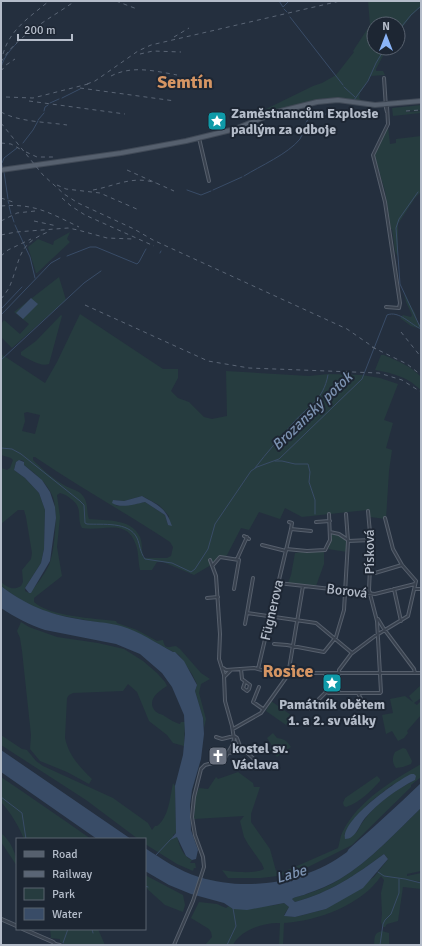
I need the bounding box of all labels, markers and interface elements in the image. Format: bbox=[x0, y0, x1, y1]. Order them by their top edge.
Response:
scale bar bbox=[18, 16, 72, 42]
north arrow bbox=[366, 16, 406, 56]
text: N bbox=[382, 20, 390, 33]
text: 200 m bbox=[24, 23, 56, 38]
district label: Semtín bbox=[157, 71, 213, 93]
place label: Zaměstnancům Explosie padlým za odboje bbox=[231, 105, 378, 138]
place icon: Zaměstnancům Explosie padlým za odboje bbox=[206, 110, 228, 132]
water label: Brozanský potok bbox=[268, 367, 357, 454]
street label: Písková bbox=[361, 529, 378, 575]
street label: Fügnerova bbox=[257, 578, 287, 642]
street label: Borová bbox=[326, 580, 368, 602]
district label: Rosice bbox=[263, 660, 314, 682]
place icon: Památník obětem 1. a 2. sv války bbox=[321, 672, 343, 694]
place label: Památník obětem 1. a 2. sv války bbox=[279, 696, 385, 729]
place label: kostel sv. Václava bbox=[232, 740, 289, 773]
church icon: kostel sv. Václava bbox=[207, 745, 229, 767]
legend bbox=[16, 838, 146, 930]
text: Road bbox=[52, 847, 78, 862]
water label: Labe bbox=[274, 860, 310, 887]
text: Railway bbox=[52, 867, 92, 882]
text: Park bbox=[52, 887, 75, 902]
text: Water bbox=[52, 907, 83, 922]

